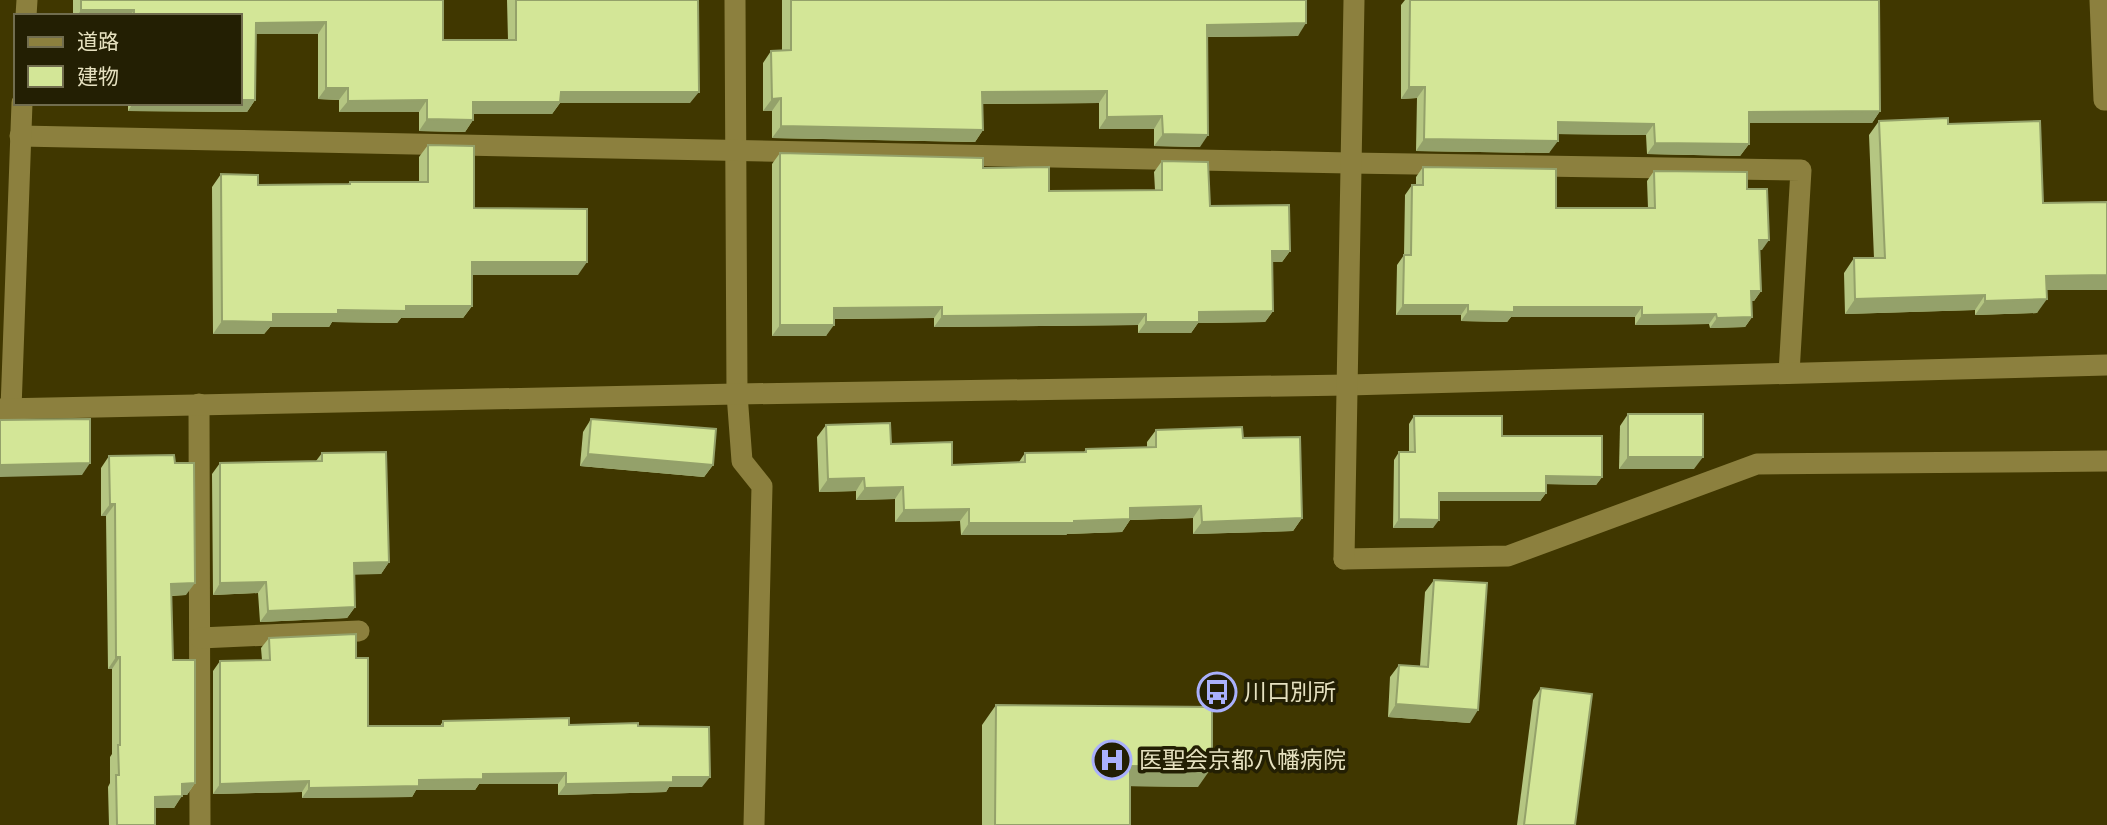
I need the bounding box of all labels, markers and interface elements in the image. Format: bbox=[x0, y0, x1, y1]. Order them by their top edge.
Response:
legend bbox=[14, 14, 242, 105]
text: 道路 bbox=[77, 27, 119, 56]
text: 建物 bbox=[77, 62, 119, 91]
bus stop icon: 川口別所 bbox=[1196, 671, 1238, 713]
place label: 川口別所 bbox=[1244, 676, 1336, 708]
hospital icon: 医聖会京都八幡病院 bbox=[1091, 739, 1133, 781]
place label: 医聖会京都八幡病院 bbox=[1139, 744, 1346, 776]

